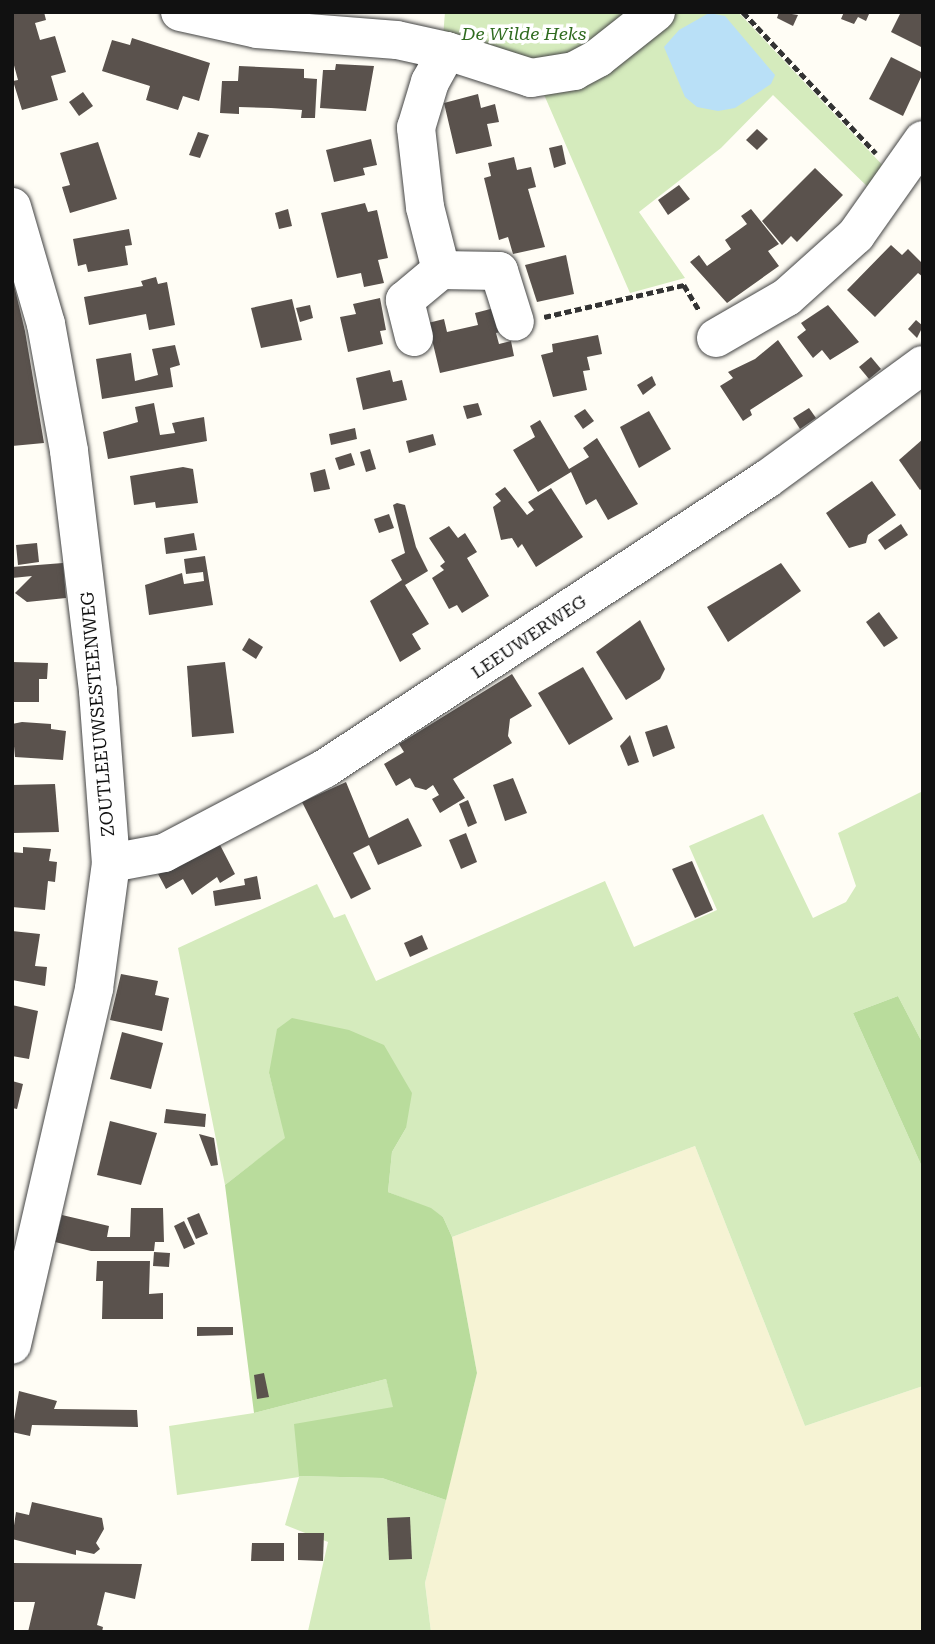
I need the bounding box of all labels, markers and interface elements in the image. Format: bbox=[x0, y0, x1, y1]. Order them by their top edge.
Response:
park label: De Wilde Heks bbox=[462, 23, 586, 45]
street label: ZOUTLEEUWSESTEENWEG bbox=[77, 591, 119, 837]
street label: LEEUWERWEG bbox=[467, 591, 591, 683]

